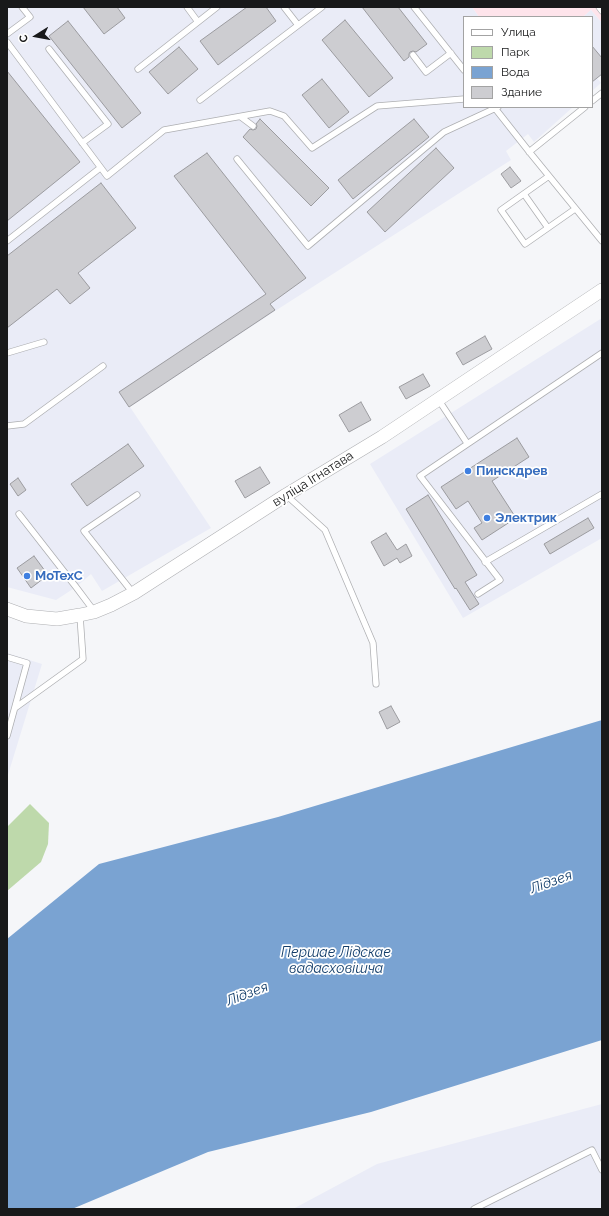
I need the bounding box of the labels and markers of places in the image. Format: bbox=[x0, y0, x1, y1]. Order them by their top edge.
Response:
place label: Пинскдрев bbox=[476, 463, 548, 479]
marker: Пинскдрев bbox=[463, 466, 473, 476]
place label: Электрик bbox=[495, 510, 557, 526]
marker: Электрик bbox=[482, 513, 492, 523]
place label: MoTexC bbox=[35, 568, 83, 584]
marker: MoTexC bbox=[22, 571, 32, 581]

